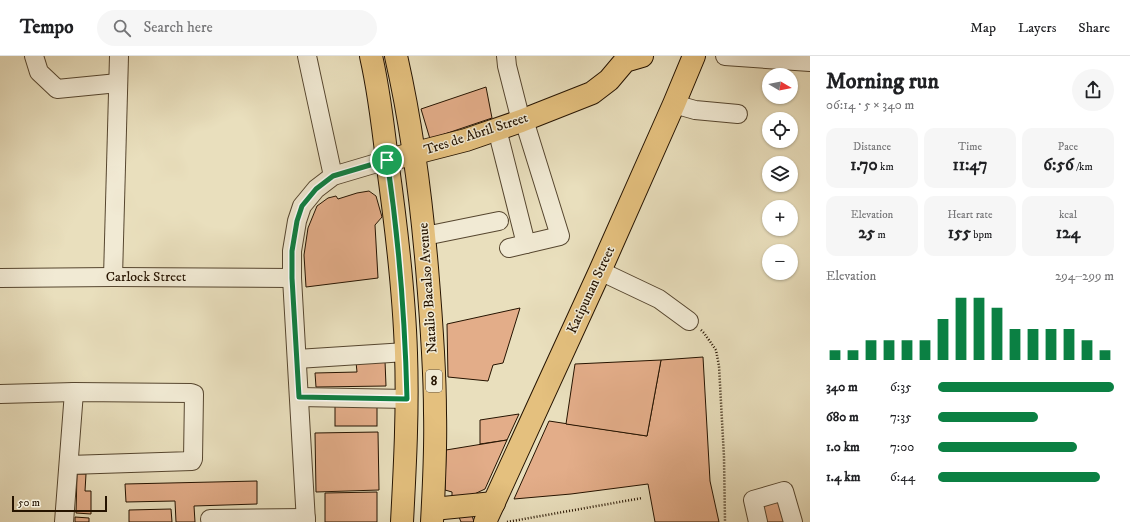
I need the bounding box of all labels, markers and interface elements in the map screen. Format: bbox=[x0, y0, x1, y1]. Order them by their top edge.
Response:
search box bbox=[97, 10, 377, 46]
text: Tempo bbox=[20, 16, 73, 39]
icon: search bbox=[111, 17, 133, 39]
text: Search here bbox=[143, 18, 213, 37]
text: Map bbox=[970, 19, 996, 37]
text: Layers bbox=[1018, 19, 1056, 37]
text: Share bbox=[1078, 19, 1110, 37]
north arrow bbox=[762, 68, 798, 104]
map controls bbox=[762, 68, 798, 280]
text: Morning run bbox=[826, 68, 939, 95]
button: share bbox=[1072, 69, 1114, 111]
text: 06:14 · 5 × 340 m bbox=[826, 97, 914, 113]
street label: Tres de Abril Street bbox=[422, 109, 531, 159]
button: locate bbox=[762, 112, 798, 148]
text: Distance bbox=[853, 140, 891, 154]
text: Time bbox=[958, 140, 982, 154]
text: Pace bbox=[1058, 140, 1078, 154]
pin bbox=[370, 143, 404, 177]
icon: arrive bbox=[376, 149, 398, 171]
text: 1.70 bbox=[850, 154, 878, 176]
text: 11:47 bbox=[952, 154, 988, 176]
text: 6:56 bbox=[1043, 154, 1074, 176]
button: layers bbox=[762, 156, 798, 192]
text: km bbox=[878, 160, 894, 174]
text: /km bbox=[1074, 160, 1093, 174]
button: + bbox=[762, 200, 798, 236]
text: Elevation bbox=[851, 208, 893, 222]
text: Heart rate bbox=[947, 208, 993, 222]
text: kcal bbox=[1059, 208, 1077, 222]
street label: Natalio Bacalso Avenue bbox=[414, 222, 442, 354]
text: 25 bbox=[858, 222, 875, 244]
text: 155 bbox=[948, 222, 971, 244]
text: 124 bbox=[1056, 222, 1080, 244]
text: m bbox=[875, 228, 886, 242]
text: bpm bbox=[971, 228, 992, 242]
street label: Katipunan Street bbox=[563, 243, 619, 337]
button: − bbox=[762, 244, 798, 280]
street label: Carlock Street bbox=[106, 268, 187, 286]
text: Elevation bbox=[826, 268, 876, 284]
text: 294–299 m bbox=[1055, 268, 1114, 284]
road number: 8 bbox=[426, 370, 442, 392]
text: 340 m bbox=[826, 379, 858, 395]
text: 6:35 bbox=[890, 379, 911, 395]
text: 680 m bbox=[826, 409, 859, 425]
text: 7:35 bbox=[890, 409, 912, 425]
text: 1.0 km bbox=[826, 439, 860, 455]
text: 7:00 bbox=[890, 439, 914, 455]
text: 1.4 km bbox=[826, 469, 860, 485]
text: 6:44 bbox=[890, 469, 915, 485]
scale bar bbox=[12, 494, 107, 513]
text: 50 m bbox=[18, 496, 40, 510]

